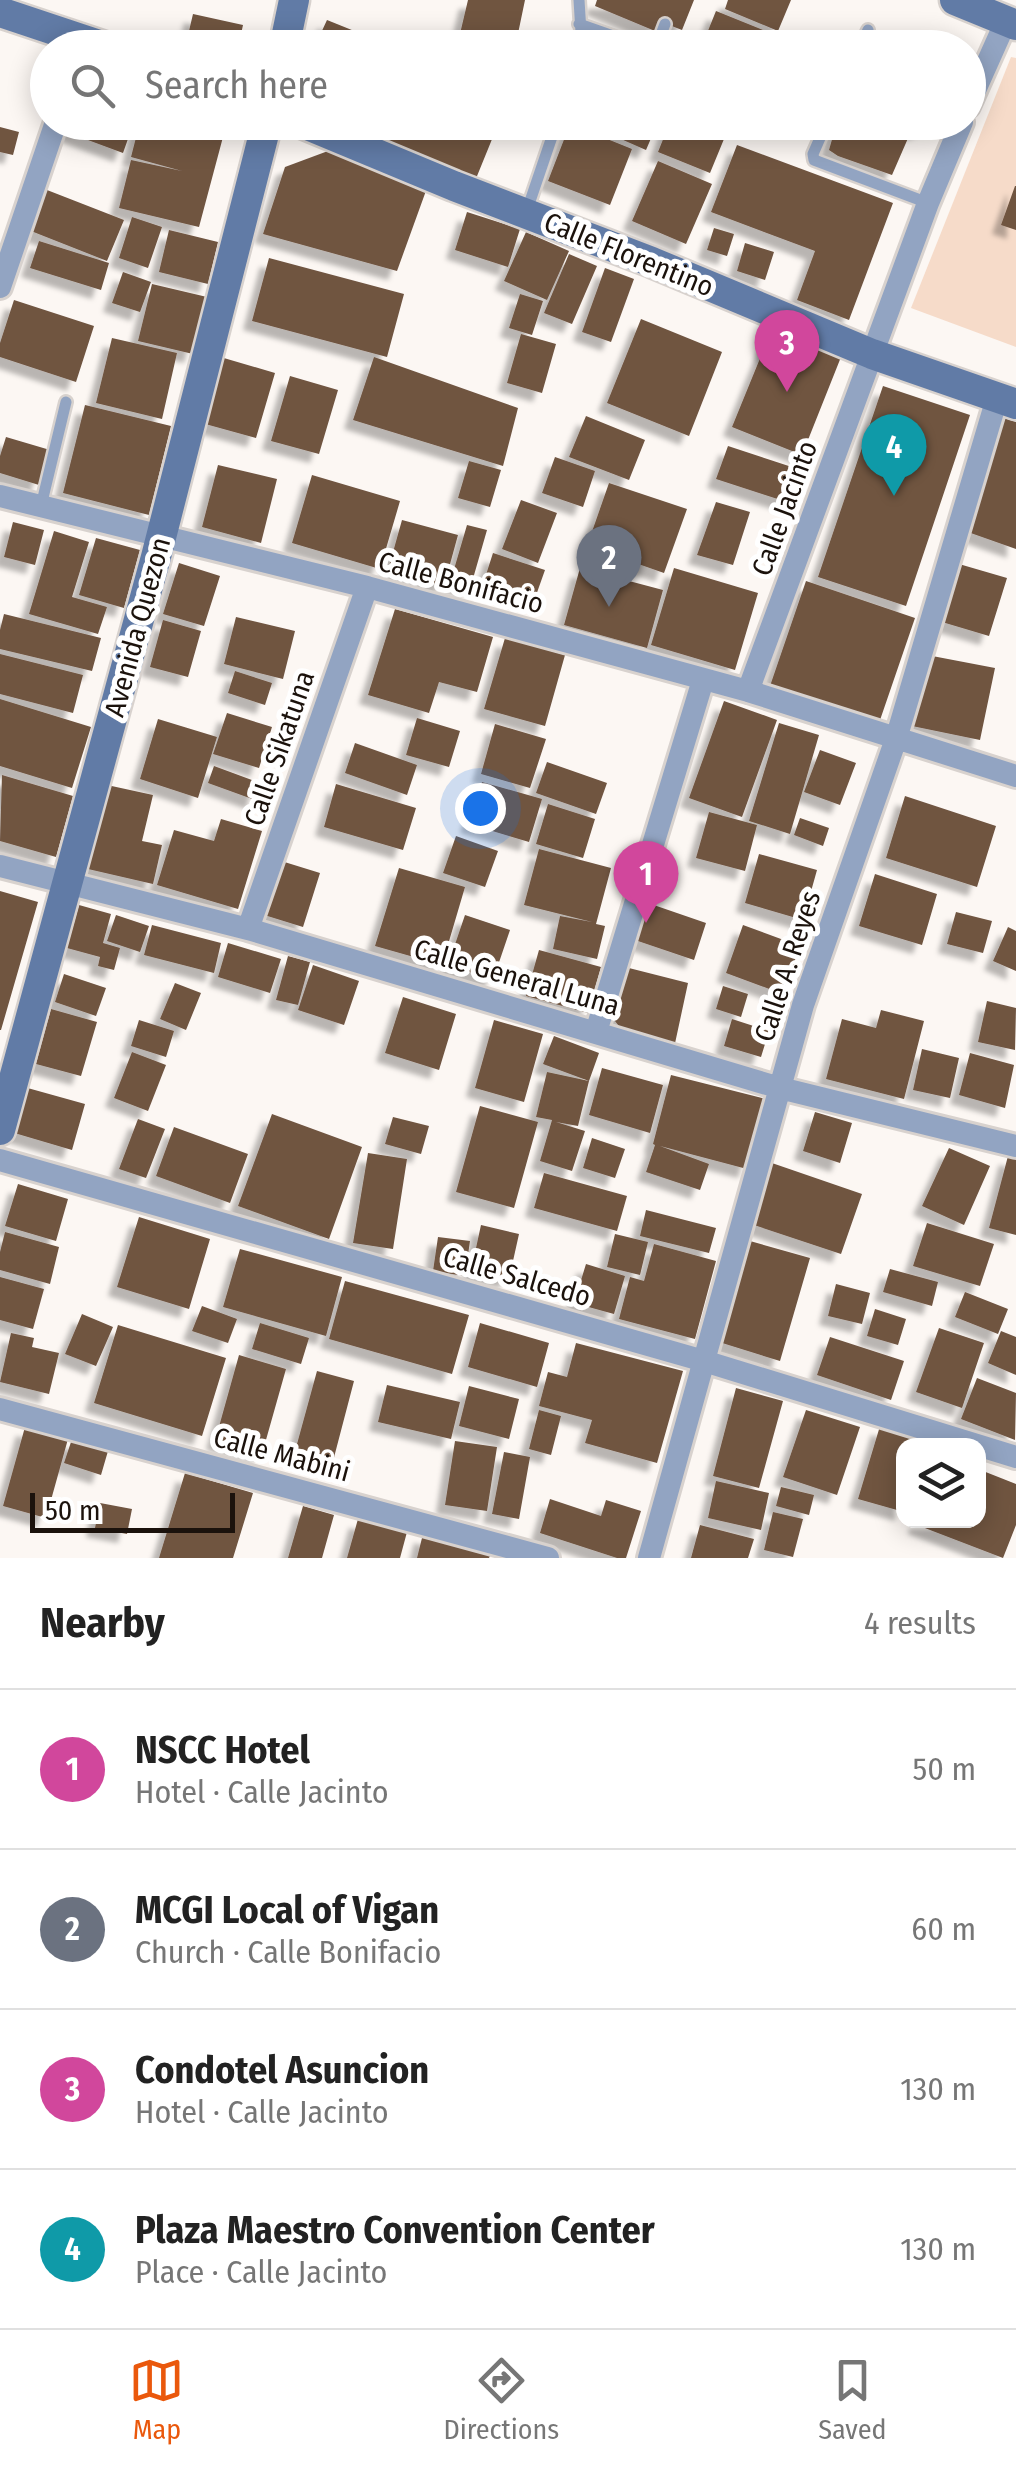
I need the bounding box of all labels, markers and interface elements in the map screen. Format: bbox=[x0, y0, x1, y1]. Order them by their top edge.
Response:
search box bbox=[30, 30, 986, 140]
icon: search bbox=[65, 58, 120, 113]
text: Search here bbox=[145, 62, 328, 108]
street label: Calle Florentino bbox=[539, 206, 718, 303]
pin: 3 bbox=[754, 310, 820, 392]
pin: 4 bbox=[862, 414, 926, 496]
street label: Calle Jacinto bbox=[745, 436, 824, 580]
pin: 2 bbox=[576, 524, 642, 607]
street label: Avenida Quezon bbox=[98, 534, 177, 720]
street label: Calle Bonifacio bbox=[375, 545, 547, 620]
street label: Calle Sikatuna bbox=[237, 666, 321, 830]
your location bbox=[455, 783, 506, 834]
pin: 1 bbox=[614, 840, 678, 923]
street label: Calle A. Reyes bbox=[748, 887, 827, 1046]
street label: Calle General Luna bbox=[410, 932, 623, 1023]
street label: Calle Salcedo bbox=[439, 1240, 594, 1313]
street label: Calle Mabini bbox=[210, 1420, 354, 1489]
map controls bbox=[896, 1438, 986, 1528]
button: layers bbox=[896, 1438, 986, 1528]
scale bar bbox=[30, 1488, 235, 1532]
text: 50 m bbox=[45, 1494, 101, 1527]
text: Nearby bbox=[40, 1598, 165, 1648]
text: 4 results bbox=[864, 1604, 976, 1642]
text: NSCC Hotel bbox=[135, 1727, 310, 1773]
text: 1 bbox=[66, 1750, 79, 1788]
text: 50 m bbox=[913, 1750, 976, 1788]
text: Hotel · Calle Jacinto bbox=[135, 1773, 389, 1811]
text: MCGI Local of Vigan bbox=[135, 1887, 439, 1933]
text: 2 bbox=[65, 1910, 80, 1948]
text: 60 m bbox=[911, 1910, 976, 1948]
text: Church · Calle Bonifacio bbox=[135, 1933, 441, 1971]
text: Condotel Asuncion bbox=[135, 2047, 429, 2093]
text: 3 bbox=[65, 2070, 80, 2108]
text: 130 m bbox=[900, 2070, 976, 2108]
text: Hotel · Calle Jacinto bbox=[135, 2093, 389, 2131]
text: Plaza Maestro Convention Center bbox=[135, 2207, 655, 2253]
text: 4 bbox=[64, 2230, 81, 2268]
text: 130 m bbox=[900, 2230, 976, 2268]
text: Place · Calle Jacinto bbox=[135, 2253, 387, 2291]
tab: Map bbox=[129, 2353, 184, 2446]
tab: Directions bbox=[443, 2353, 559, 2446]
tab: Saved bbox=[818, 2353, 887, 2446]

